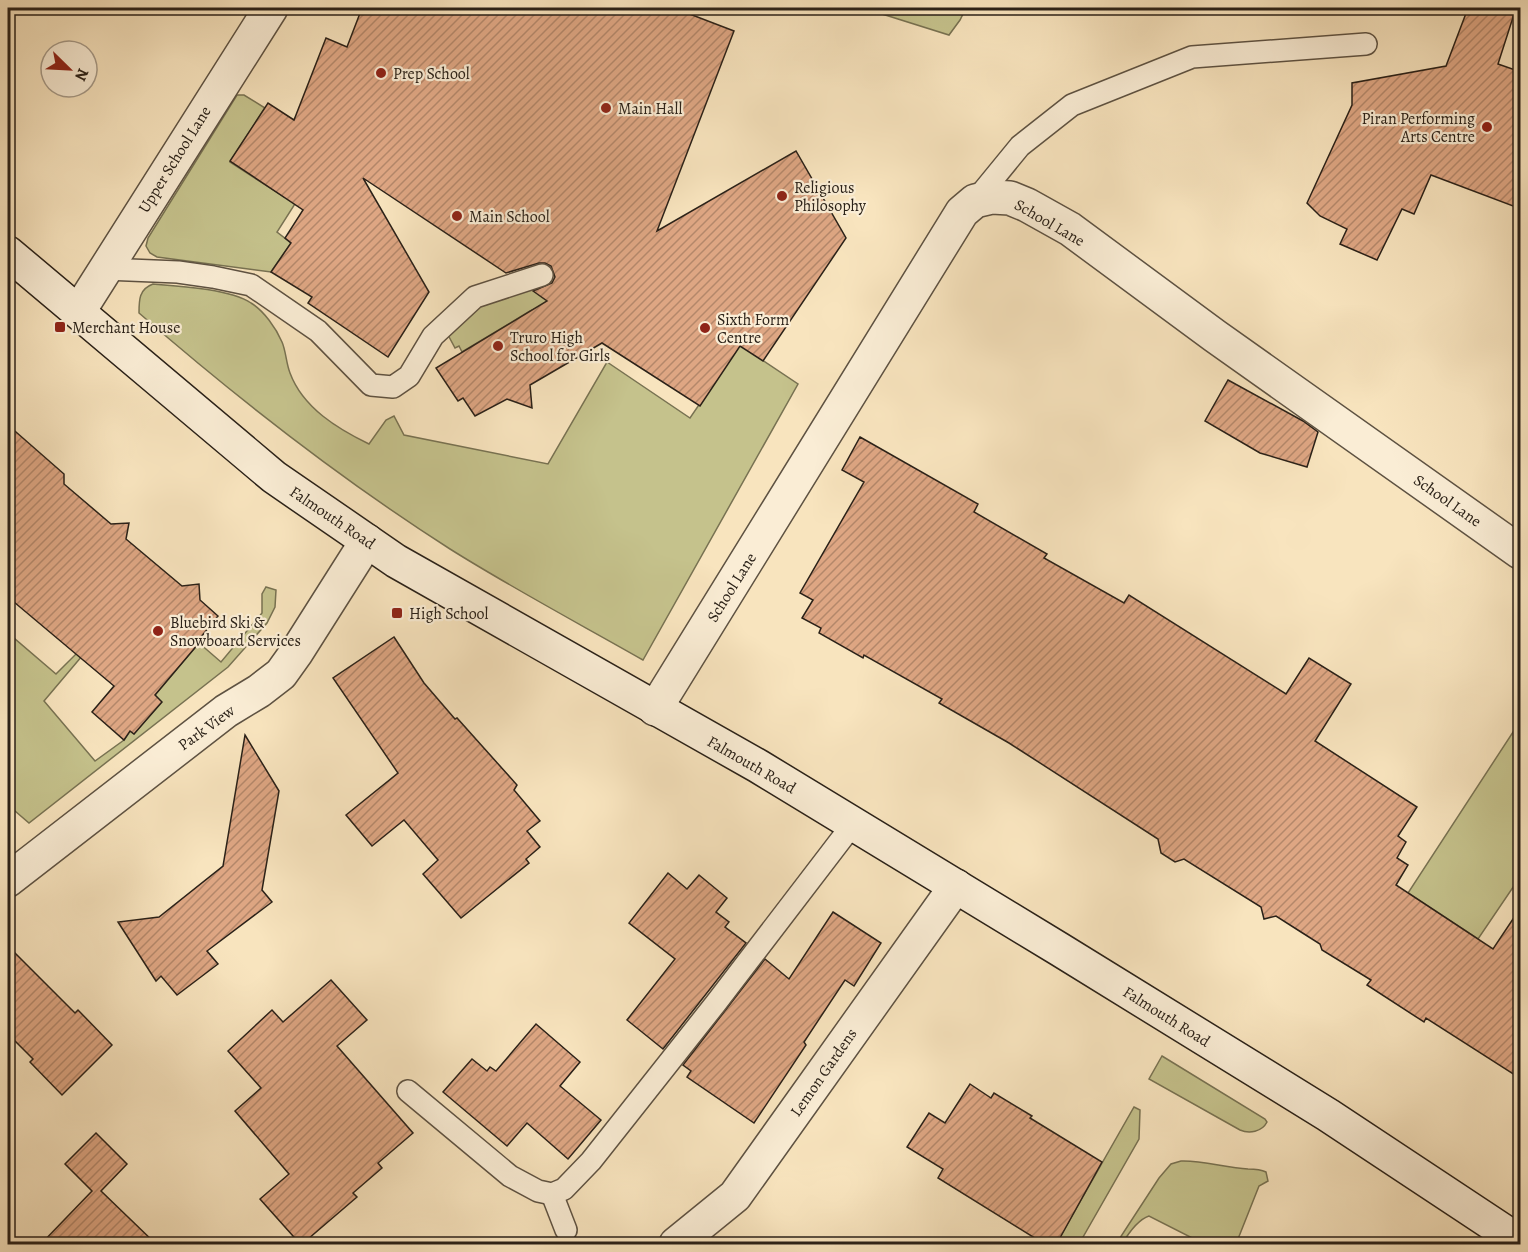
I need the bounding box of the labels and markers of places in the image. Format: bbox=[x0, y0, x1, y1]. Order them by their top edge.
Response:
place label: Prep School bbox=[393, 63, 470, 85]
marker: Prep School bbox=[374, 66, 388, 80]
place label: Main Hall bbox=[618, 98, 682, 120]
marker: Main Hall bbox=[599, 101, 613, 115]
place label: Piran Performing Arts Centre bbox=[1361, 108, 1475, 148]
marker: Piran Performing Arts Centre bbox=[1480, 120, 1494, 134]
place label: Religious Philosophy bbox=[794, 177, 867, 217]
marker: Religious Philosophy bbox=[775, 189, 789, 203]
place label: Main School bbox=[469, 206, 550, 228]
marker: Main School bbox=[450, 209, 464, 223]
place label: Sixth Form Centre bbox=[717, 309, 789, 349]
place label: Merchant House bbox=[72, 317, 180, 339]
marker: Merchant House bbox=[53, 320, 67, 334]
marker: Sixth Form Centre bbox=[698, 321, 712, 335]
place label: Truro High School for Girls bbox=[510, 327, 610, 367]
marker: Truro High School for Girls bbox=[491, 339, 505, 353]
place label: High School bbox=[409, 603, 489, 625]
marker: High School bbox=[390, 606, 404, 620]
place label: Bluebird Ski & Snowboard Services bbox=[170, 612, 301, 652]
marker: Bluebird Ski & Snowboard Services bbox=[151, 624, 165, 638]

